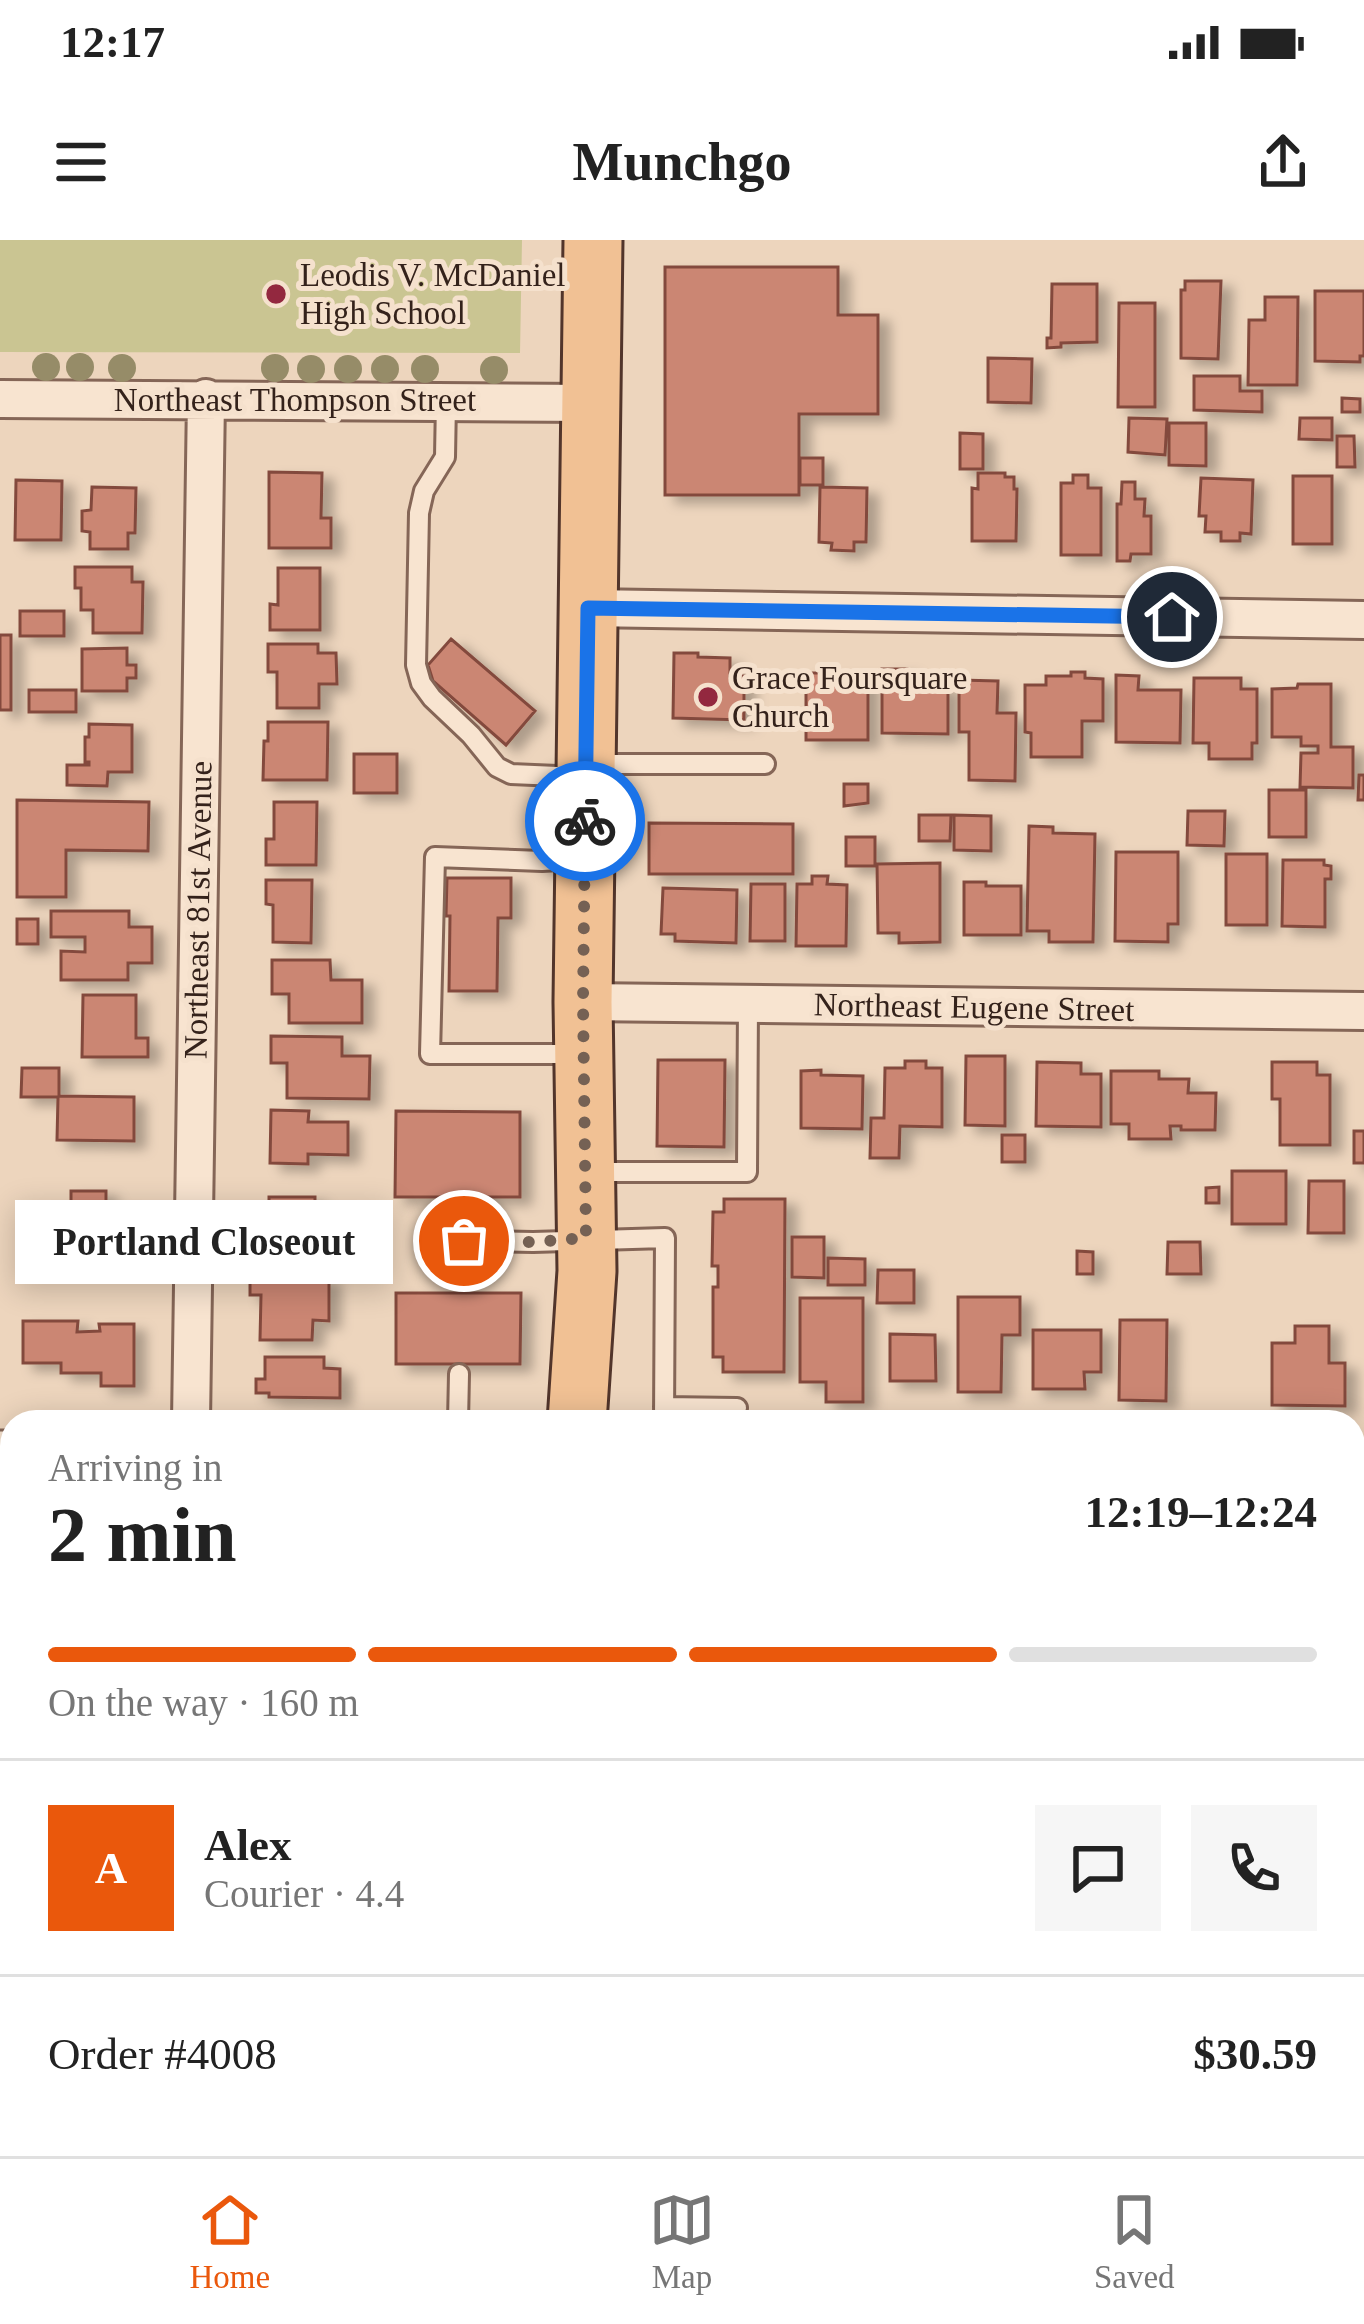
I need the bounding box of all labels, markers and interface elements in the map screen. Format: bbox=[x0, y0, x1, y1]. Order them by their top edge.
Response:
text: 12:17 bbox=[60, 17, 165, 67]
icon: menu bbox=[48, 129, 114, 195]
icon: share bbox=[1250, 129, 1316, 195]
text: Munchgo bbox=[572, 132, 792, 192]
place label: Leodis V. McDaniel High School bbox=[300, 257, 566, 331]
marker: Leodis V. McDaniel High School bbox=[263, 281, 289, 307]
street label: Northeast Thompson Street bbox=[114, 382, 476, 418]
pin bbox=[1121, 566, 1223, 668]
icon: home bbox=[1139, 584, 1205, 650]
place label: Grace Foursquare Church bbox=[732, 660, 967, 734]
marker: Grace Foursquare Church bbox=[695, 684, 721, 710]
street label: Northeast 81st Avenue bbox=[177, 761, 219, 1059]
courier bbox=[525, 761, 645, 881]
icon: bike bbox=[552, 788, 618, 854]
street label: Northeast Eugene Street bbox=[813, 986, 1135, 1028]
pin bbox=[413, 1190, 515, 1292]
callout: Portland Closeout bbox=[14, 1199, 392, 1283]
icon: bag bbox=[431, 1208, 497, 1274]
text: Portland Closeout bbox=[53, 1220, 355, 1263]
text: Arriving in bbox=[48, 1446, 222, 1489]
text: 12:19–12:24 bbox=[1085, 1487, 1317, 1537]
text: 2 min bbox=[48, 1491, 237, 1578]
text: On the way · 160 m bbox=[48, 1681, 359, 1724]
button: chat bbox=[1035, 1805, 1161, 1931]
button: phone bbox=[1191, 1805, 1317, 1931]
text: Alex bbox=[204, 1820, 291, 1870]
text: A bbox=[95, 1843, 127, 1893]
text: Courier · 4.4 bbox=[204, 1872, 404, 1915]
text: Order #4008 bbox=[48, 2029, 277, 2079]
text: $30.59 bbox=[1193, 2029, 1317, 2079]
tab: Home bbox=[189, 2187, 270, 2296]
tab: Map bbox=[649, 2187, 715, 2296]
tab: Saved bbox=[1094, 2187, 1175, 2296]

